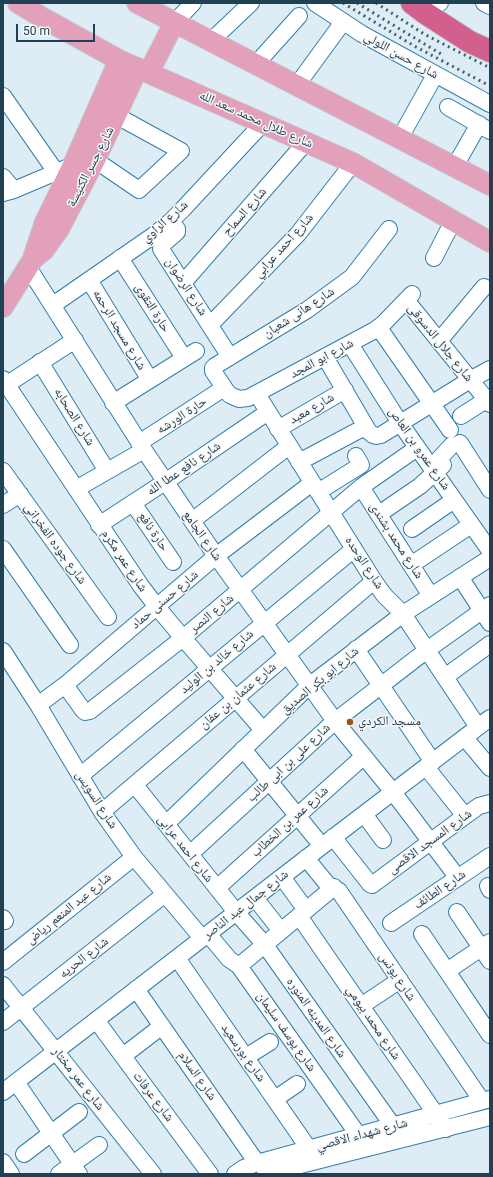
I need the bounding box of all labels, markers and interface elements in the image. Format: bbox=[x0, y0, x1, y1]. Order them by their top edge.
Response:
scale bar bbox=[18, 16, 97, 42]
text: 50 m bbox=[23, 24, 50, 38]
street label: شارع حسن اللولي bbox=[361, 29, 441, 83]
street label: شارع طلال محمد سعد الله bbox=[197, 88, 315, 152]
street label: شارع جسر الكنيسة bbox=[64, 124, 118, 210]
street label: شارع السماح bbox=[220, 184, 270, 240]
street label: شارع الراوي bbox=[139, 198, 191, 246]
street label: شارع احمد عرابي bbox=[251, 211, 317, 281]
street label: شارع الرضوان bbox=[161, 255, 211, 319]
street label: حارة التقوى bbox=[131, 281, 173, 335]
street label: شارع هانى شعبان bbox=[260, 284, 338, 342]
street label: شارع مسجد الرحمه bbox=[89, 287, 149, 373]
street label: شارع جلال الدسوقى bbox=[404, 301, 476, 385]
street label: شارع ابو المجد bbox=[287, 336, 357, 382]
street label: شارع الصحابه bbox=[50, 385, 98, 449]
street label: شارع معبد bbox=[287, 390, 337, 428]
street label: حارة الورشه bbox=[154, 394, 210, 438]
street label: شارع عمرو بن العاص bbox=[385, 405, 453, 493]
street label: شارع نافع عطا الله bbox=[144, 439, 224, 499]
street label: شارع جوده الفخراني bbox=[20, 500, 90, 588]
street label: شارع محمد بشندى bbox=[366, 500, 426, 582]
street label: شارع الجامع bbox=[179, 508, 225, 564]
street label: حارة نافع bbox=[134, 510, 172, 554]
street label: شارع عمر مكرم bbox=[97, 527, 151, 595]
street label: شارع الوحده bbox=[341, 534, 387, 592]
street label: شارع حسنى حماد bbox=[128, 567, 202, 633]
street label: شارع النصر bbox=[187, 591, 237, 637]
street label: شارع خالد بن الوليد bbox=[177, 627, 257, 697]
street label: شارع ابو بكر الصديق bbox=[278, 644, 362, 718]
street label: شارع عثمان بن عفان bbox=[196, 659, 280, 733]
place label: مسجد الكردي bbox=[358, 714, 421, 730]
marker: مسجد الكردي bbox=[345, 717, 355, 727]
street label: شارع على بن ابى طالب bbox=[244, 720, 334, 806]
street label: شارع السويس bbox=[71, 768, 121, 832]
street label: شارع عمر بن الخطاب bbox=[248, 783, 332, 861]
street label: شارع المسجد الاقصى bbox=[385, 806, 475, 878]
street label: شارع احمد عرابى bbox=[154, 812, 216, 886]
street label: شارع جمال عبد الناصر bbox=[200, 867, 292, 943]
street label: شارع الطائف bbox=[411, 867, 469, 913]
street label: شارع عبد المنعم رياض bbox=[23, 870, 115, 948]
street label: شارع الحريه bbox=[56, 934, 112, 982]
street label: شارع يونس bbox=[375, 950, 419, 1004]
street label: شارع المدينه المنوره bbox=[283, 975, 349, 1061]
street label: شارع محمد بيومي bbox=[342, 983, 404, 1063]
street label: شارع يوسف سليمان bbox=[253, 989, 319, 1075]
street label: شارع بورسعيد bbox=[217, 1021, 269, 1085]
street label: شارع عمر مختار bbox=[48, 1044, 108, 1114]
street label: شارع السلام bbox=[174, 1048, 220, 1104]
street label: شارع عرفات bbox=[129, 1069, 177, 1125]
street label: شارع شهداء الاقصي bbox=[315, 1115, 409, 1155]

